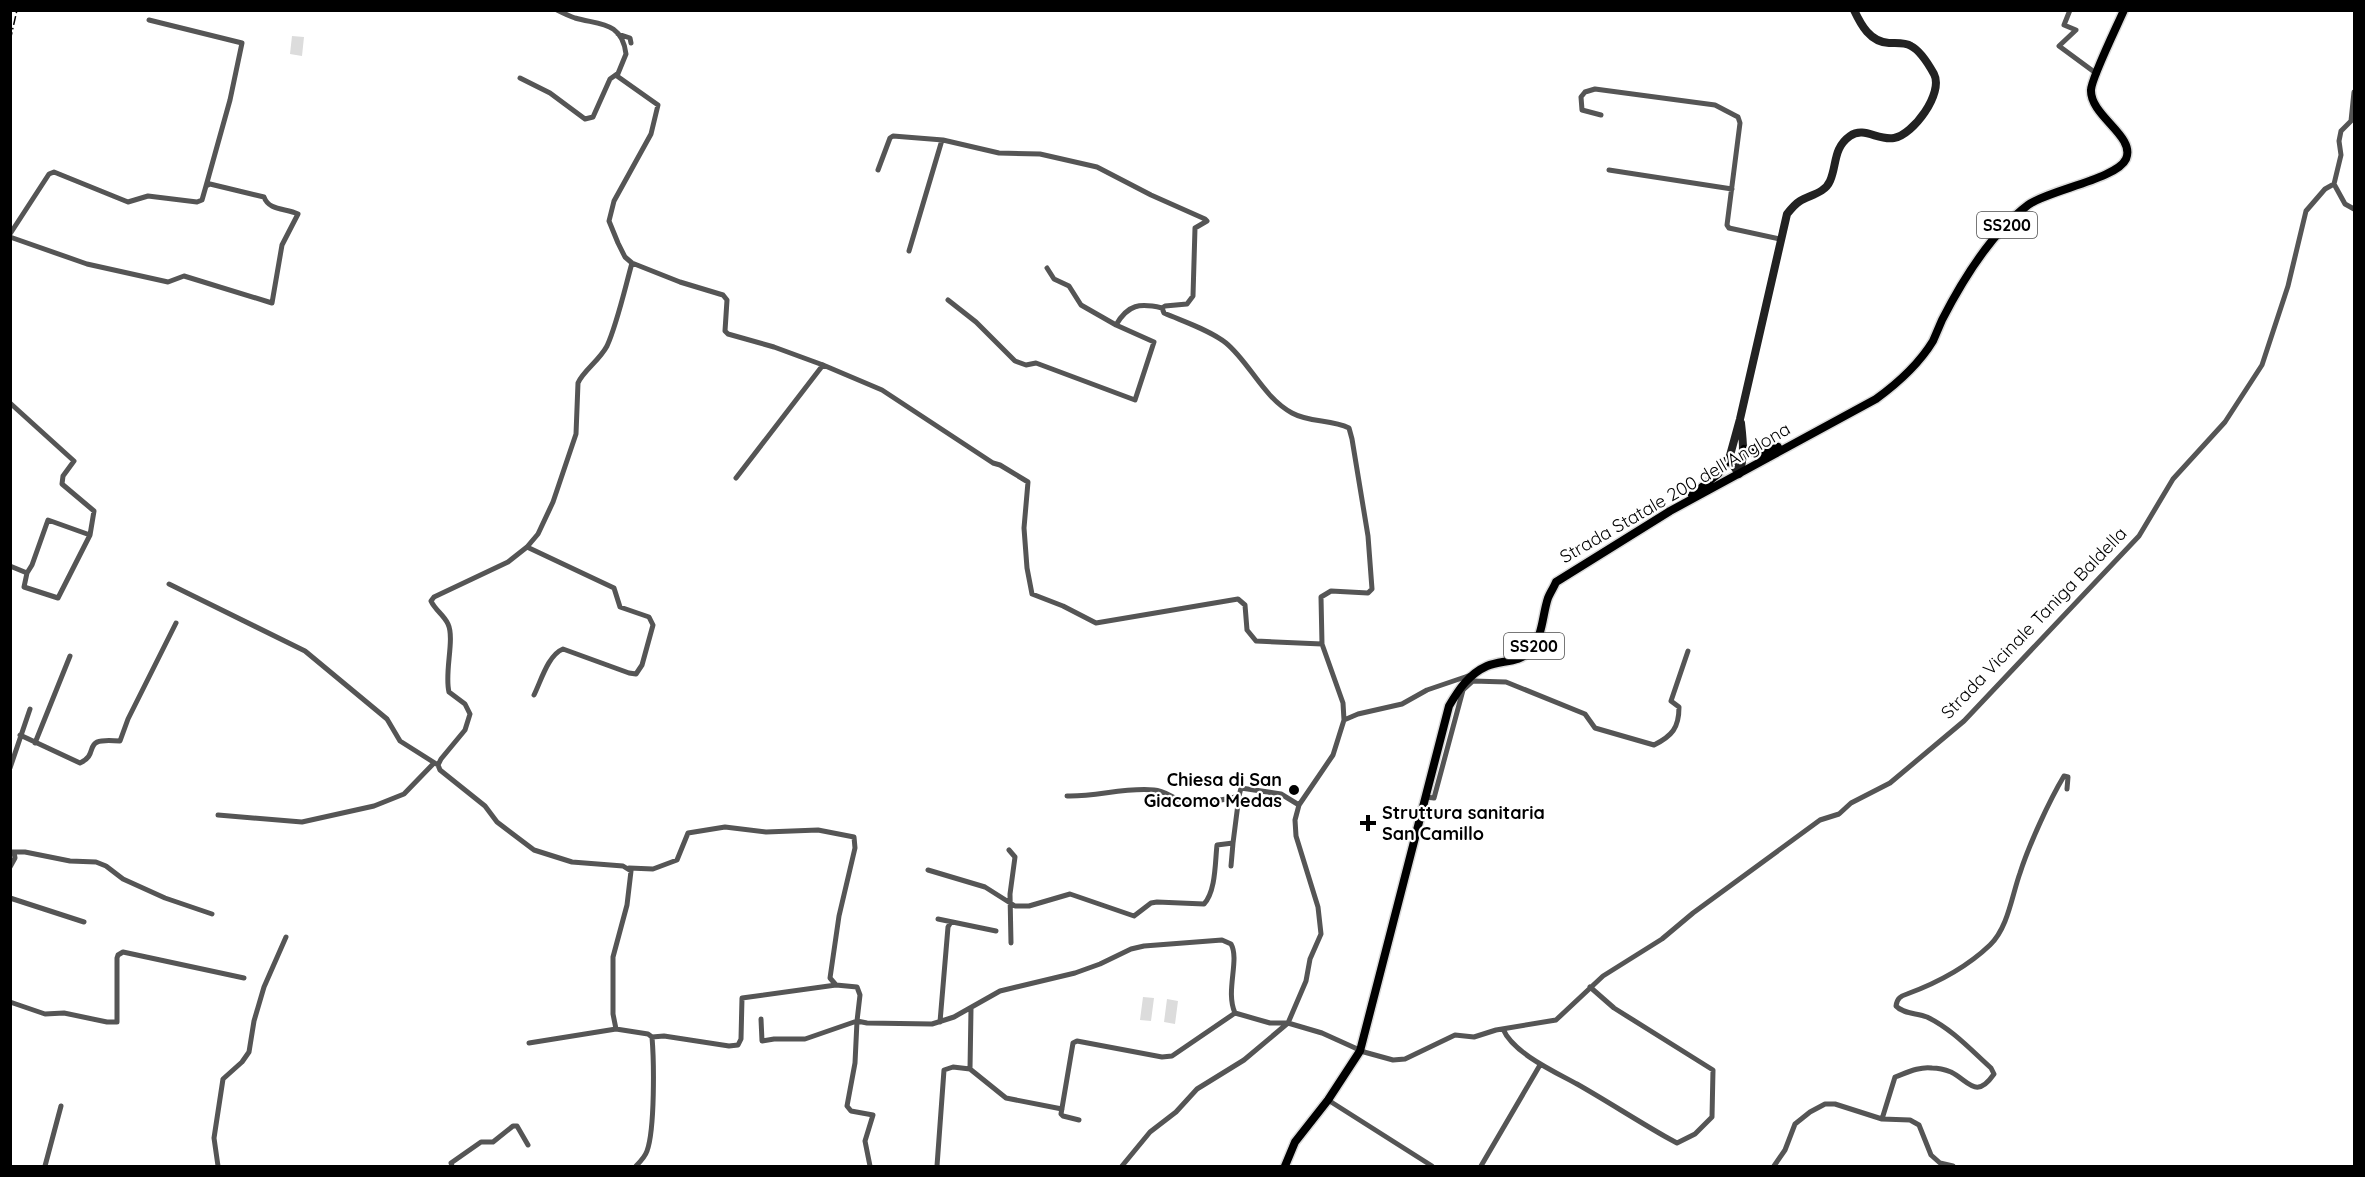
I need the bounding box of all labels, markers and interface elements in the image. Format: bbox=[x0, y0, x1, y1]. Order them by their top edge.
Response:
road number: SS200 bbox=[1977, 212, 2037, 238]
street label: Strada Statale 200 dell'Anglona bbox=[1555, 417, 1794, 568]
street label: Strada Vicinale Taniga Baldella bbox=[1936, 522, 2132, 723]
road number: SS200 bbox=[1504, 633, 1564, 659]
place label: Chiesa di San Giacomo Medas bbox=[1144, 768, 1282, 812]
marker: Chiesa di San Giacomo Medas bbox=[1287, 783, 1301, 797]
place label: Struttura sanitaria San Camillo bbox=[1382, 801, 1545, 845]
marker: Struttura sanitaria San Camillo bbox=[1359, 814, 1377, 832]

